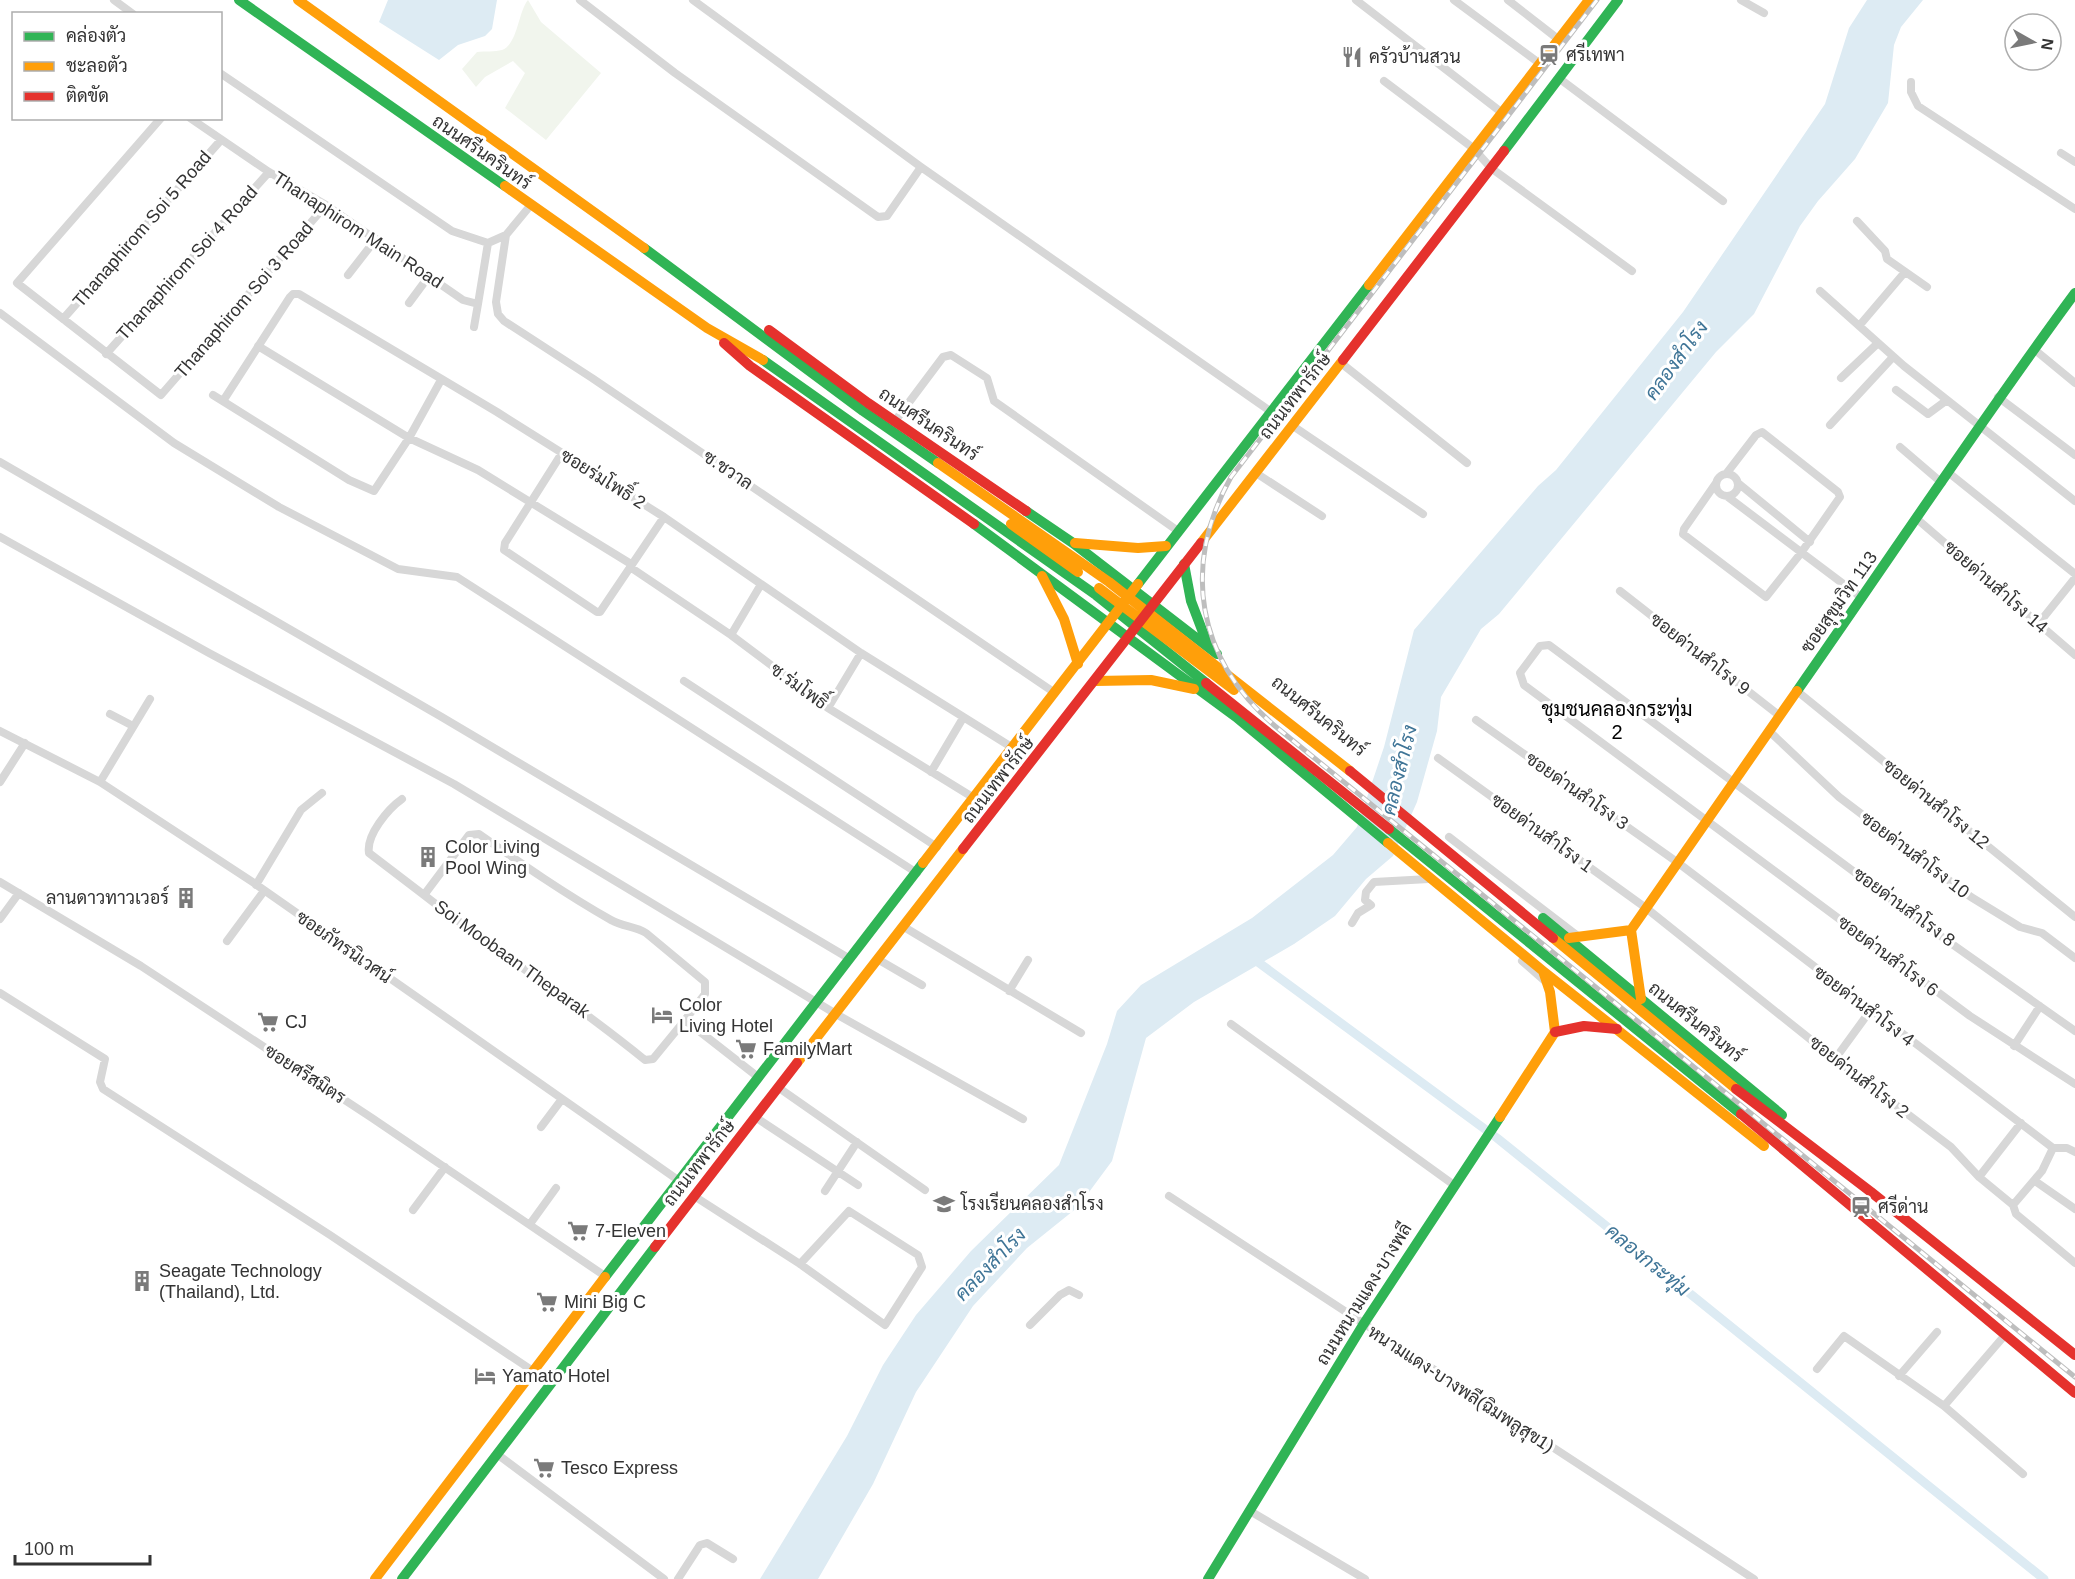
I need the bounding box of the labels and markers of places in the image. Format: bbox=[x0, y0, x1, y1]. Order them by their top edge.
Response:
place label: ศรีเทพา bbox=[1566, 42, 1625, 65]
station icon: ศรีเทพา bbox=[1537, 43, 1561, 67]
restaurant icon: ครัวบ้านสวน bbox=[1340, 45, 1364, 69]
place label: ครัวบ้านสวน bbox=[1369, 45, 1461, 67]
place label: Color Living Pool Wing bbox=[445, 837, 540, 878]
building icon: Color Living Pool Wing bbox=[416, 845, 440, 869]
place label: ลานดาวทาวเวอร์ bbox=[46, 885, 169, 908]
building icon: ลานดาวทาวเวอร์ bbox=[174, 886, 198, 910]
place label: Color Living Hotel bbox=[679, 995, 773, 1036]
hotel icon: Color Living Hotel bbox=[650, 1003, 674, 1027]
supermarket icon: CJ bbox=[256, 1010, 280, 1034]
place label: CJ bbox=[285, 1012, 307, 1032]
supermarket icon: FamilyMart bbox=[734, 1037, 758, 1061]
place label: FamilyMart bbox=[763, 1039, 852, 1059]
place label: โรงเรียนคลองสำโรง bbox=[960, 1191, 1104, 1214]
school or university icon: โรงเรียนคลองสำโรง bbox=[932, 1192, 956, 1216]
place label: ศรีด่าน bbox=[1878, 1194, 1928, 1217]
station icon: ศรีด่าน bbox=[1849, 1195, 1873, 1219]
supermarket icon: 7-Eleven bbox=[566, 1219, 590, 1243]
place label: 7-Eleven bbox=[595, 1221, 666, 1241]
place label: Seagate Technology (Thailand), Ltd. bbox=[159, 1261, 322, 1302]
building icon: Seagate Technology (Thailand), Ltd. bbox=[130, 1269, 154, 1293]
supermarket icon: Mini Big C bbox=[535, 1290, 559, 1314]
place label: Mini Big C bbox=[564, 1292, 646, 1312]
hotel icon: Yamato Hotel bbox=[473, 1364, 497, 1388]
place label: Yamato Hotel bbox=[502, 1366, 610, 1386]
supermarket icon: Tesco Express bbox=[532, 1456, 556, 1480]
place label: Tesco Express bbox=[561, 1458, 678, 1478]

